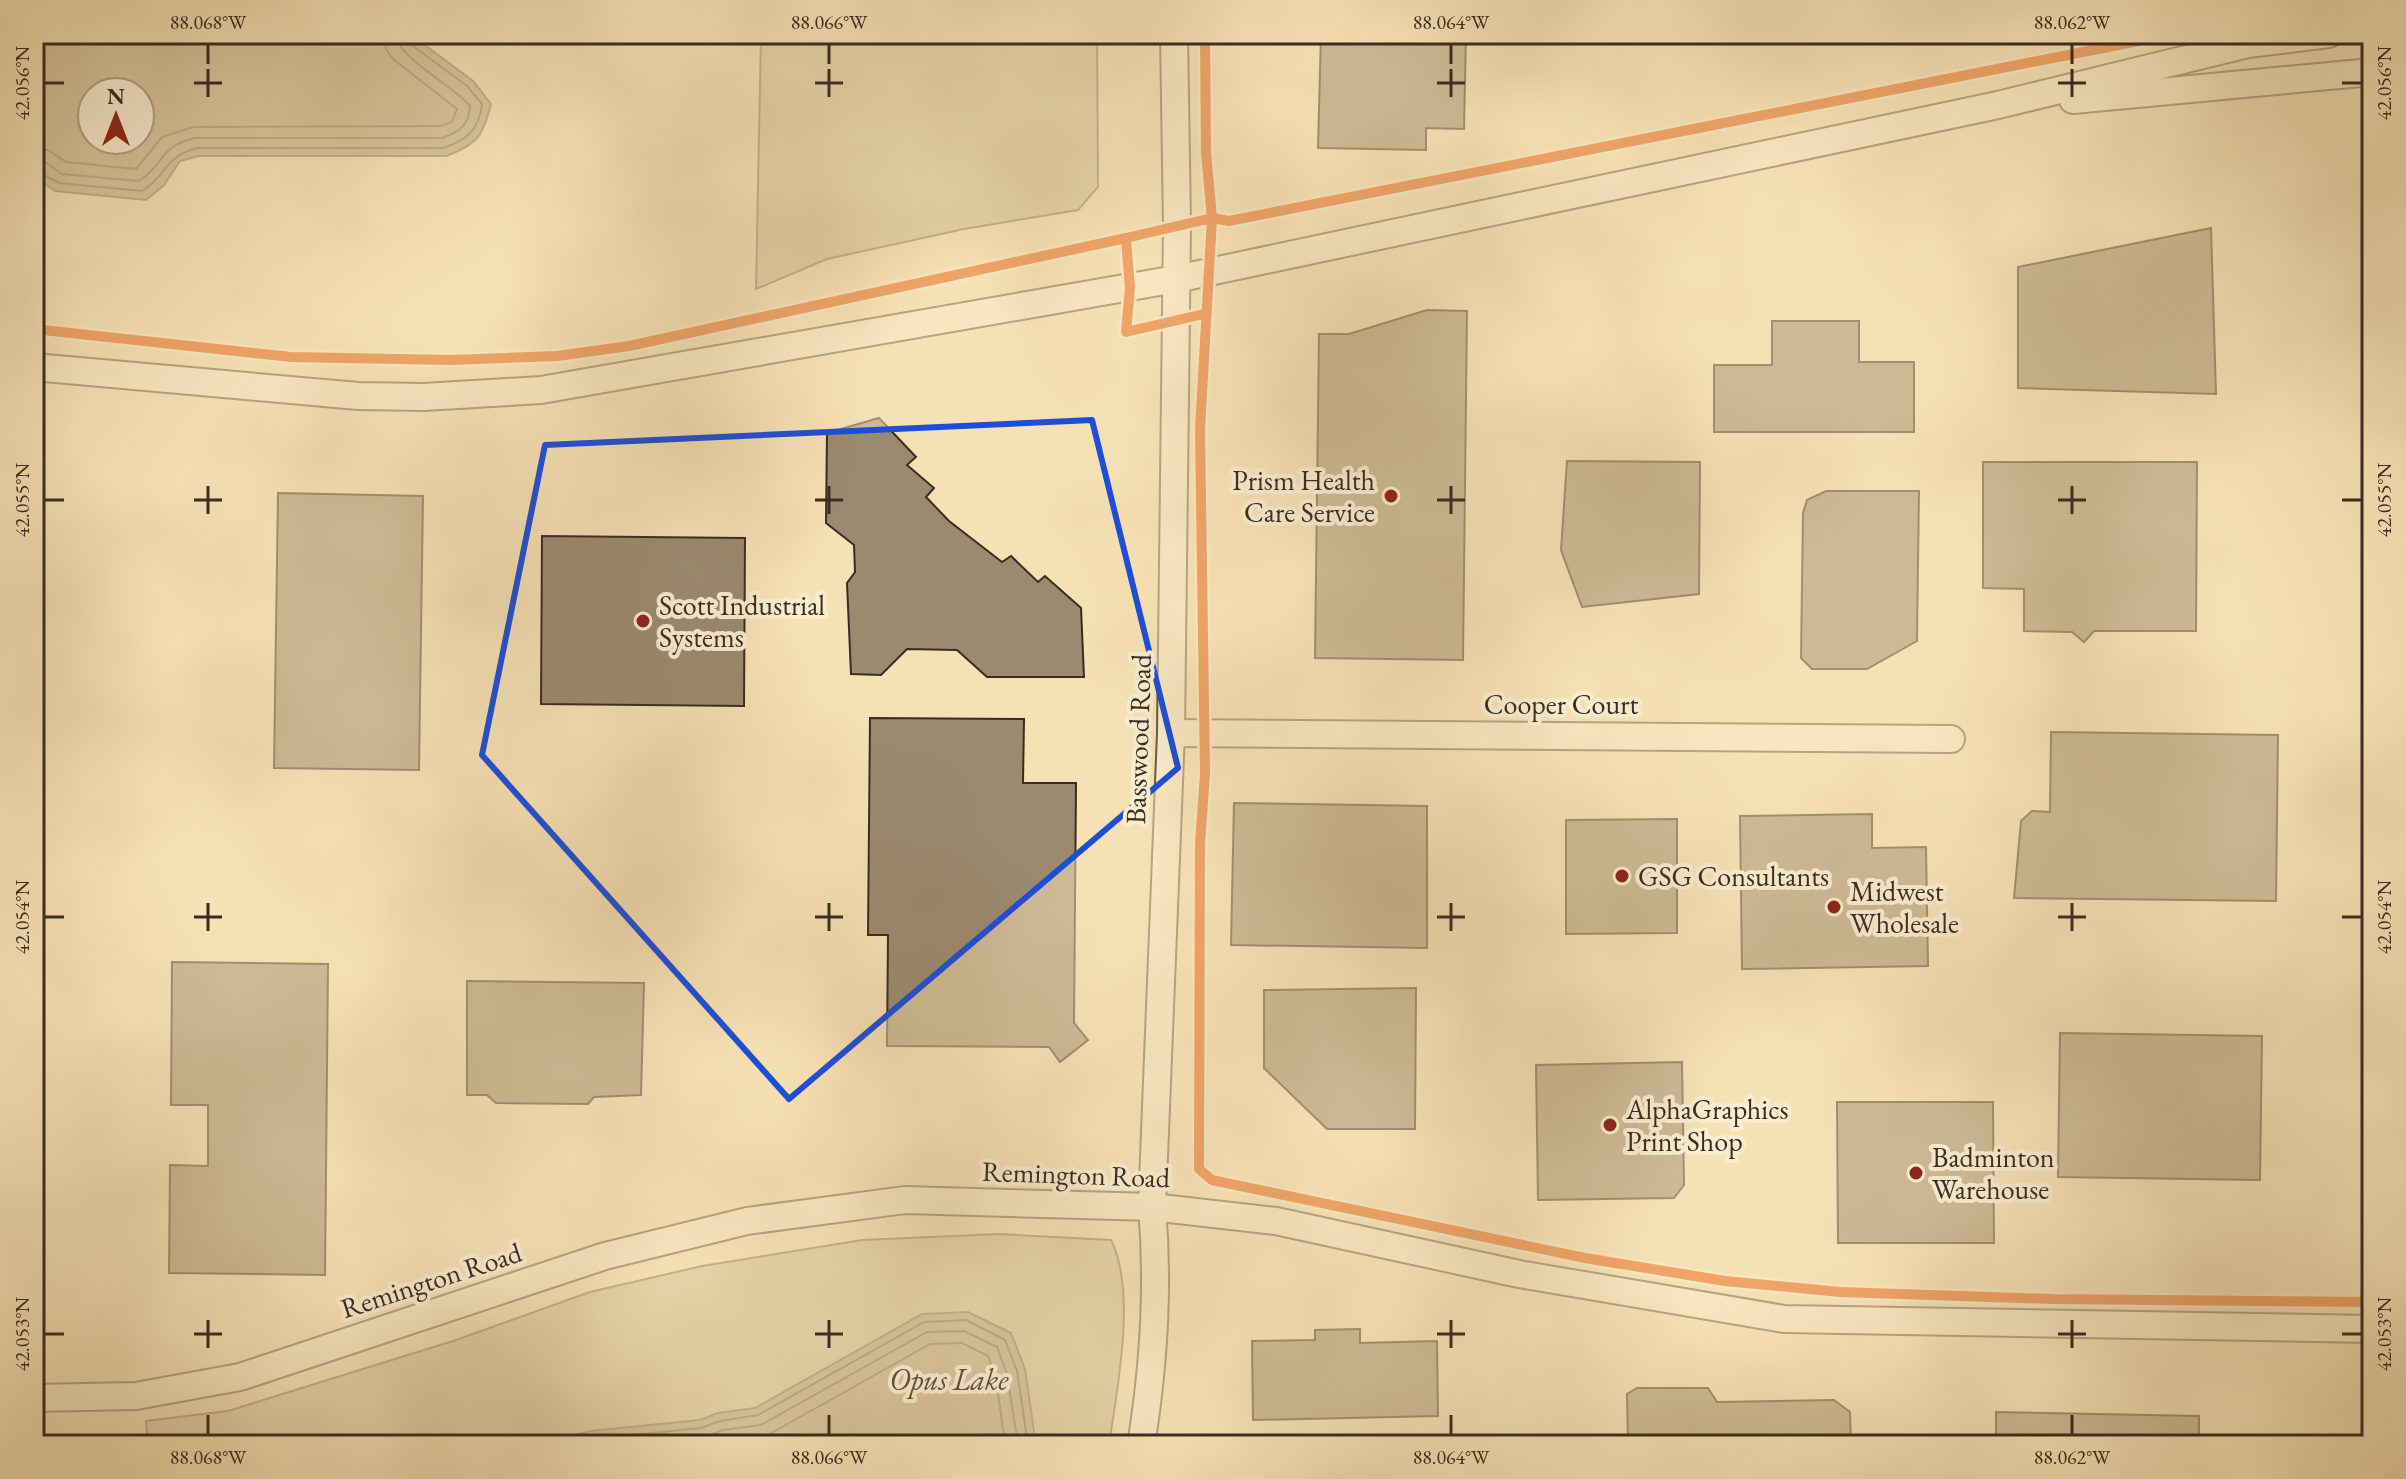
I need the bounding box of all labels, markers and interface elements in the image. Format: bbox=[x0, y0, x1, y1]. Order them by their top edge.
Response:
text: 88.068°W bbox=[170, 9, 247, 35]
text: 88.066°W bbox=[791, 9, 868, 35]
text: 88.064°W bbox=[1413, 9, 1490, 35]
text: 88.062°W bbox=[2034, 9, 2111, 35]
text: 42.056°N bbox=[9, 46, 35, 120]
text: 42.056°N bbox=[2371, 46, 2397, 120]
north arrow bbox=[76, 76, 156, 156]
text: N bbox=[107, 82, 125, 111]
place label: Prism Health Care Service bbox=[1232, 462, 1375, 530]
text: 42.055°N bbox=[9, 463, 35, 537]
text: 42.055°N bbox=[2371, 463, 2397, 537]
marker: Prism Health Care Service bbox=[1382, 487, 1400, 505]
place label: Scott Industrial Systems bbox=[659, 587, 825, 655]
marker: Scott Industrial Systems bbox=[634, 612, 652, 630]
street label: Basswood Road bbox=[1117, 652, 1159, 825]
street label: Cooper Court bbox=[1484, 686, 1639, 722]
place label: GSG Consultants bbox=[1638, 858, 1829, 894]
marker: GSG Consultants bbox=[1613, 867, 1631, 885]
place label: Midwest Wholesale bbox=[1850, 873, 1959, 941]
text: 42.054°N bbox=[9, 880, 35, 954]
text: 42.054°N bbox=[2371, 880, 2397, 954]
marker: Midwest Wholesale bbox=[1825, 898, 1843, 916]
place label: AlphaGraphics Print Shop bbox=[1625, 1091, 1789, 1159]
marker: AlphaGraphics Print Shop bbox=[1601, 1116, 1619, 1134]
place label: Badminton Warehouse bbox=[1932, 1139, 2055, 1207]
street label: Remington Road bbox=[981, 1153, 1171, 1195]
marker: Badminton Warehouse bbox=[1907, 1164, 1925, 1182]
street label: Remington Road bbox=[336, 1234, 527, 1326]
text: 42.053°N bbox=[9, 1297, 35, 1371]
text: 42.053°N bbox=[2371, 1297, 2397, 1371]
water label: Opus Lake bbox=[889, 1360, 1009, 1399]
text: 88.068°W bbox=[170, 1444, 247, 1470]
text: 88.066°W bbox=[791, 1444, 868, 1470]
text: 88.064°W bbox=[1413, 1444, 1490, 1470]
text: 88.062°W bbox=[2034, 1444, 2111, 1470]

